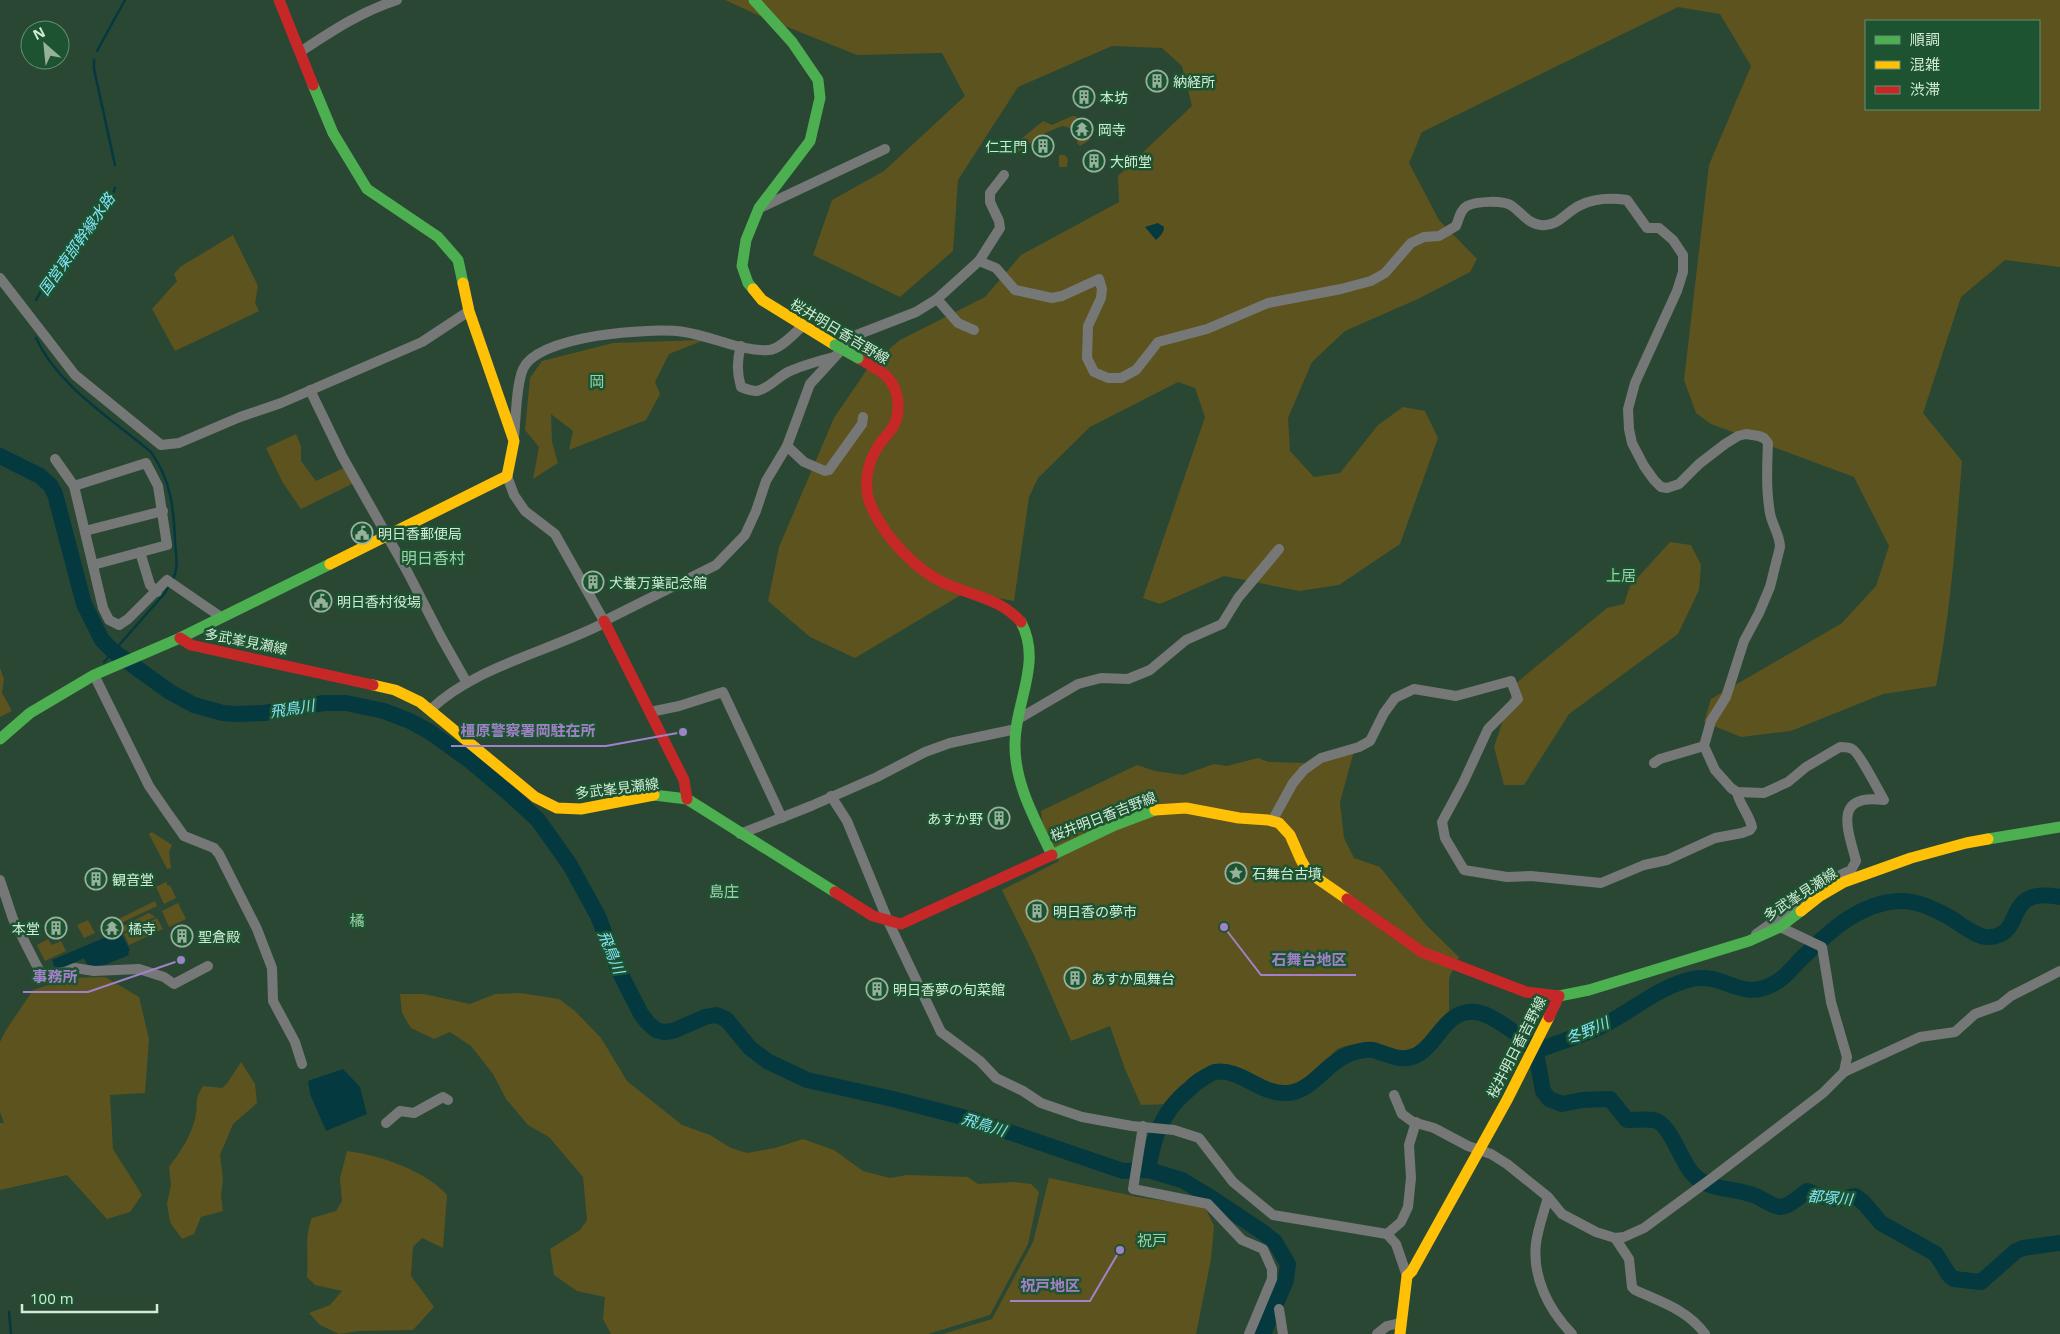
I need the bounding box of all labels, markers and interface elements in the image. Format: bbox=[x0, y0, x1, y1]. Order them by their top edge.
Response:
north arrow bbox=[20, 20, 70, 70]
legend bbox=[1865, 20, 2040, 110]
text: N bbox=[29, 22, 48, 44]
text: 順調 bbox=[1910, 29, 1940, 49]
text: 混雑 bbox=[1910, 54, 1940, 74]
building icon: 納経所 bbox=[1145, 69, 1169, 93]
place label: 納経所 bbox=[1173, 72, 1215, 91]
text: 渋滞 bbox=[1910, 79, 1940, 99]
building icon: 本坊 bbox=[1072, 85, 1096, 109]
place label: 本坊 bbox=[1100, 88, 1128, 107]
temple icon: 岡寺 bbox=[1070, 117, 1094, 141]
place label: 岡寺 bbox=[1098, 120, 1126, 139]
building icon: 仁王門 bbox=[1031, 134, 1055, 158]
place label: 仁王門 bbox=[985, 137, 1027, 156]
building icon: 大師堂 bbox=[1082, 149, 1106, 173]
place label: 大師堂 bbox=[1110, 152, 1152, 171]
water label: 国営東部幹線水路 bbox=[33, 187, 120, 299]
street label: 桜井明日香吉野線 bbox=[787, 294, 893, 368]
district label: 岡 bbox=[589, 371, 605, 391]
public building icon: 明日香郵便局 bbox=[350, 521, 374, 545]
place label: 明日香郵便局 bbox=[378, 524, 462, 543]
district label: 明日香村 bbox=[401, 547, 465, 569]
district label: 上居 bbox=[1606, 565, 1636, 585]
building icon: 犬養万葉記念館 bbox=[581, 570, 605, 594]
place label: 犬養万葉記念館 bbox=[609, 573, 707, 592]
public building icon: 明日香村役場 bbox=[309, 589, 333, 613]
place label: 明日香村役場 bbox=[337, 592, 421, 611]
street label: 多武峯見瀬線 bbox=[203, 624, 289, 658]
water label: 飛鳥川 bbox=[268, 694, 318, 721]
callout: 橿原警察署岡駐在所 bbox=[451, 716, 606, 746]
text: 橿原警察署岡駐在所 bbox=[460, 720, 596, 740]
street label: 多武峯見瀬線 bbox=[574, 773, 660, 803]
street label: 桜井明日香吉野線 bbox=[1047, 787, 1159, 845]
building icon: あすか野 bbox=[987, 806, 1011, 830]
place label: あすか野 bbox=[927, 809, 983, 828]
place icon: 石舞台古墳 bbox=[1224, 861, 1248, 885]
street label: 多武峯見瀬線 bbox=[1760, 863, 1840, 925]
place label: 石舞台古墳 bbox=[1252, 864, 1322, 883]
building icon: 観音堂 bbox=[84, 867, 108, 891]
place label: 観音堂 bbox=[112, 870, 154, 889]
district label: 島庄 bbox=[709, 881, 739, 901]
building icon: 明日香の夢市 bbox=[1025, 899, 1049, 923]
place label: 明日香の夢市 bbox=[1053, 902, 1137, 921]
district label: 橘 bbox=[349, 910, 365, 930]
building icon: 本堂 bbox=[44, 916, 68, 940]
temple icon: 橘寺 bbox=[100, 916, 124, 940]
place label: 本堂 bbox=[12, 919, 40, 938]
place label: 橘寺 bbox=[128, 919, 156, 938]
building icon: 聖倉殿 bbox=[170, 924, 194, 948]
place label: 聖倉殿 bbox=[198, 927, 240, 946]
water label: 飛鳥川 bbox=[594, 927, 630, 978]
callout: 石舞台地区 bbox=[1261, 945, 1356, 975]
text: 石舞台地区 bbox=[1271, 949, 1347, 969]
callout: 事務所 bbox=[23, 962, 88, 992]
text: 事務所 bbox=[32, 966, 78, 986]
building icon: あすか風舞台 bbox=[1063, 966, 1087, 990]
place label: あすか風舞台 bbox=[1091, 969, 1175, 988]
building icon: 明日香夢の旬菜館 bbox=[865, 977, 889, 1001]
place label: 明日香夢の旬菜館 bbox=[893, 980, 1005, 999]
street label: 桜井明日香吉野線 bbox=[1482, 993, 1550, 1101]
water label: 冬野川 bbox=[1562, 1011, 1613, 1048]
water label: 飛鳥川 bbox=[960, 1108, 1010, 1141]
water label: 都塚川 bbox=[1807, 1185, 1855, 1209]
district label: 祝戸 bbox=[1137, 1230, 1167, 1250]
callout: 祝戸地区 bbox=[1010, 1271, 1090, 1301]
text: 祝戸地区 bbox=[1020, 1275, 1080, 1295]
scale bar bbox=[22, 1282, 158, 1314]
text: 100 m bbox=[30, 1288, 74, 1308]

